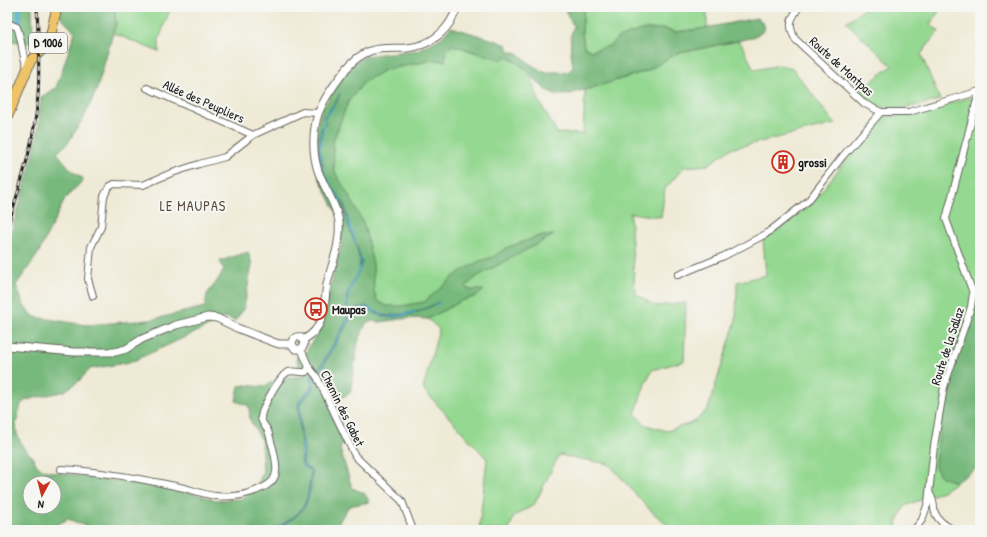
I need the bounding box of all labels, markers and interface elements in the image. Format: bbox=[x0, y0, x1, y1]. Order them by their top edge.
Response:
street label: Route de Montpas bbox=[806, 32, 878, 100]
road number: D 1006 bbox=[29, 33, 67, 53]
street label: Allée des Peupliers bbox=[160, 75, 248, 127]
building icon: grossi bbox=[770, 149, 796, 175]
place label: grossi bbox=[798, 153, 827, 172]
district label: LE MAUPAS bbox=[160, 196, 226, 215]
bus stop icon: Maupas bbox=[303, 296, 329, 322]
place label: Maupas bbox=[332, 300, 366, 319]
street label: Route de la Sallaz bbox=[926, 304, 968, 387]
street label: Chemin des Gabet bbox=[317, 367, 370, 450]
north arrow bbox=[22, 475, 62, 515]
text: N bbox=[37, 498, 45, 512]

